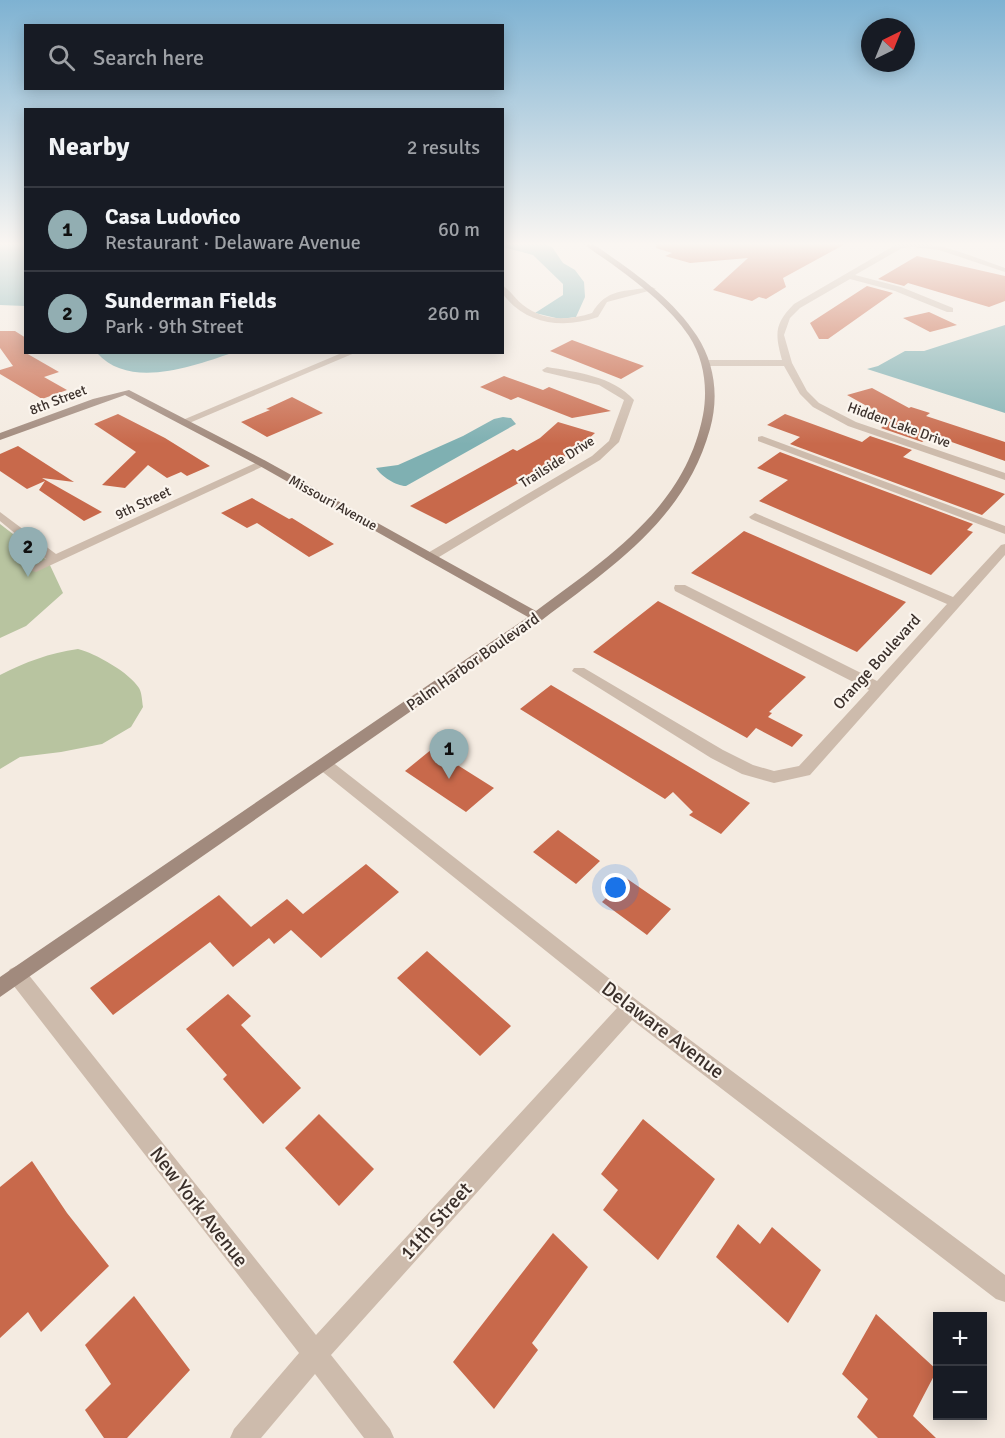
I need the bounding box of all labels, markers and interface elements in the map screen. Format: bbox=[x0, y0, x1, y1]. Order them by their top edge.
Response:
north arrow bbox=[861, 18, 915, 72]
search box bbox=[24, 24, 504, 90]
icon: search bbox=[45, 41, 78, 74]
text: Search here bbox=[93, 44, 204, 71]
text: Nearby bbox=[48, 131, 129, 163]
text: 2 results bbox=[407, 135, 480, 160]
text: Casa Ludovico bbox=[105, 203, 240, 230]
text: 1 bbox=[62, 217, 73, 242]
text: 60 m bbox=[438, 217, 480, 242]
text: Restaurant · Delaware Avenue bbox=[105, 230, 361, 255]
text: Sunderman Fields bbox=[105, 287, 276, 314]
text: 2 bbox=[62, 301, 73, 326]
text: 260 m bbox=[427, 301, 480, 326]
text: Park · 9th Street bbox=[105, 314, 244, 339]
street label: 8th Street bbox=[27, 381, 89, 419]
street label: Hidden Lake Drive bbox=[845, 399, 953, 451]
street label: Trailside Drive bbox=[516, 432, 598, 492]
street label: Missouri Avenue bbox=[286, 472, 380, 534]
street label: 9th Street bbox=[112, 483, 174, 523]
pin: 2 bbox=[9, 528, 48, 577]
street label: Palm Harbor Boulevard bbox=[403, 609, 543, 715]
street label: Orange Boulevard bbox=[829, 610, 925, 714]
pin: 1 bbox=[430, 730, 468, 779]
your location bbox=[601, 873, 630, 902]
street label: Delaware Avenue bbox=[597, 976, 729, 1084]
street label: New York Avenue bbox=[144, 1142, 254, 1272]
street label: 11th Street bbox=[395, 1177, 477, 1265]
map controls bbox=[933, 1312, 987, 1420]
button: + bbox=[933, 1312, 987, 1366]
button: − bbox=[933, 1366, 987, 1420]

